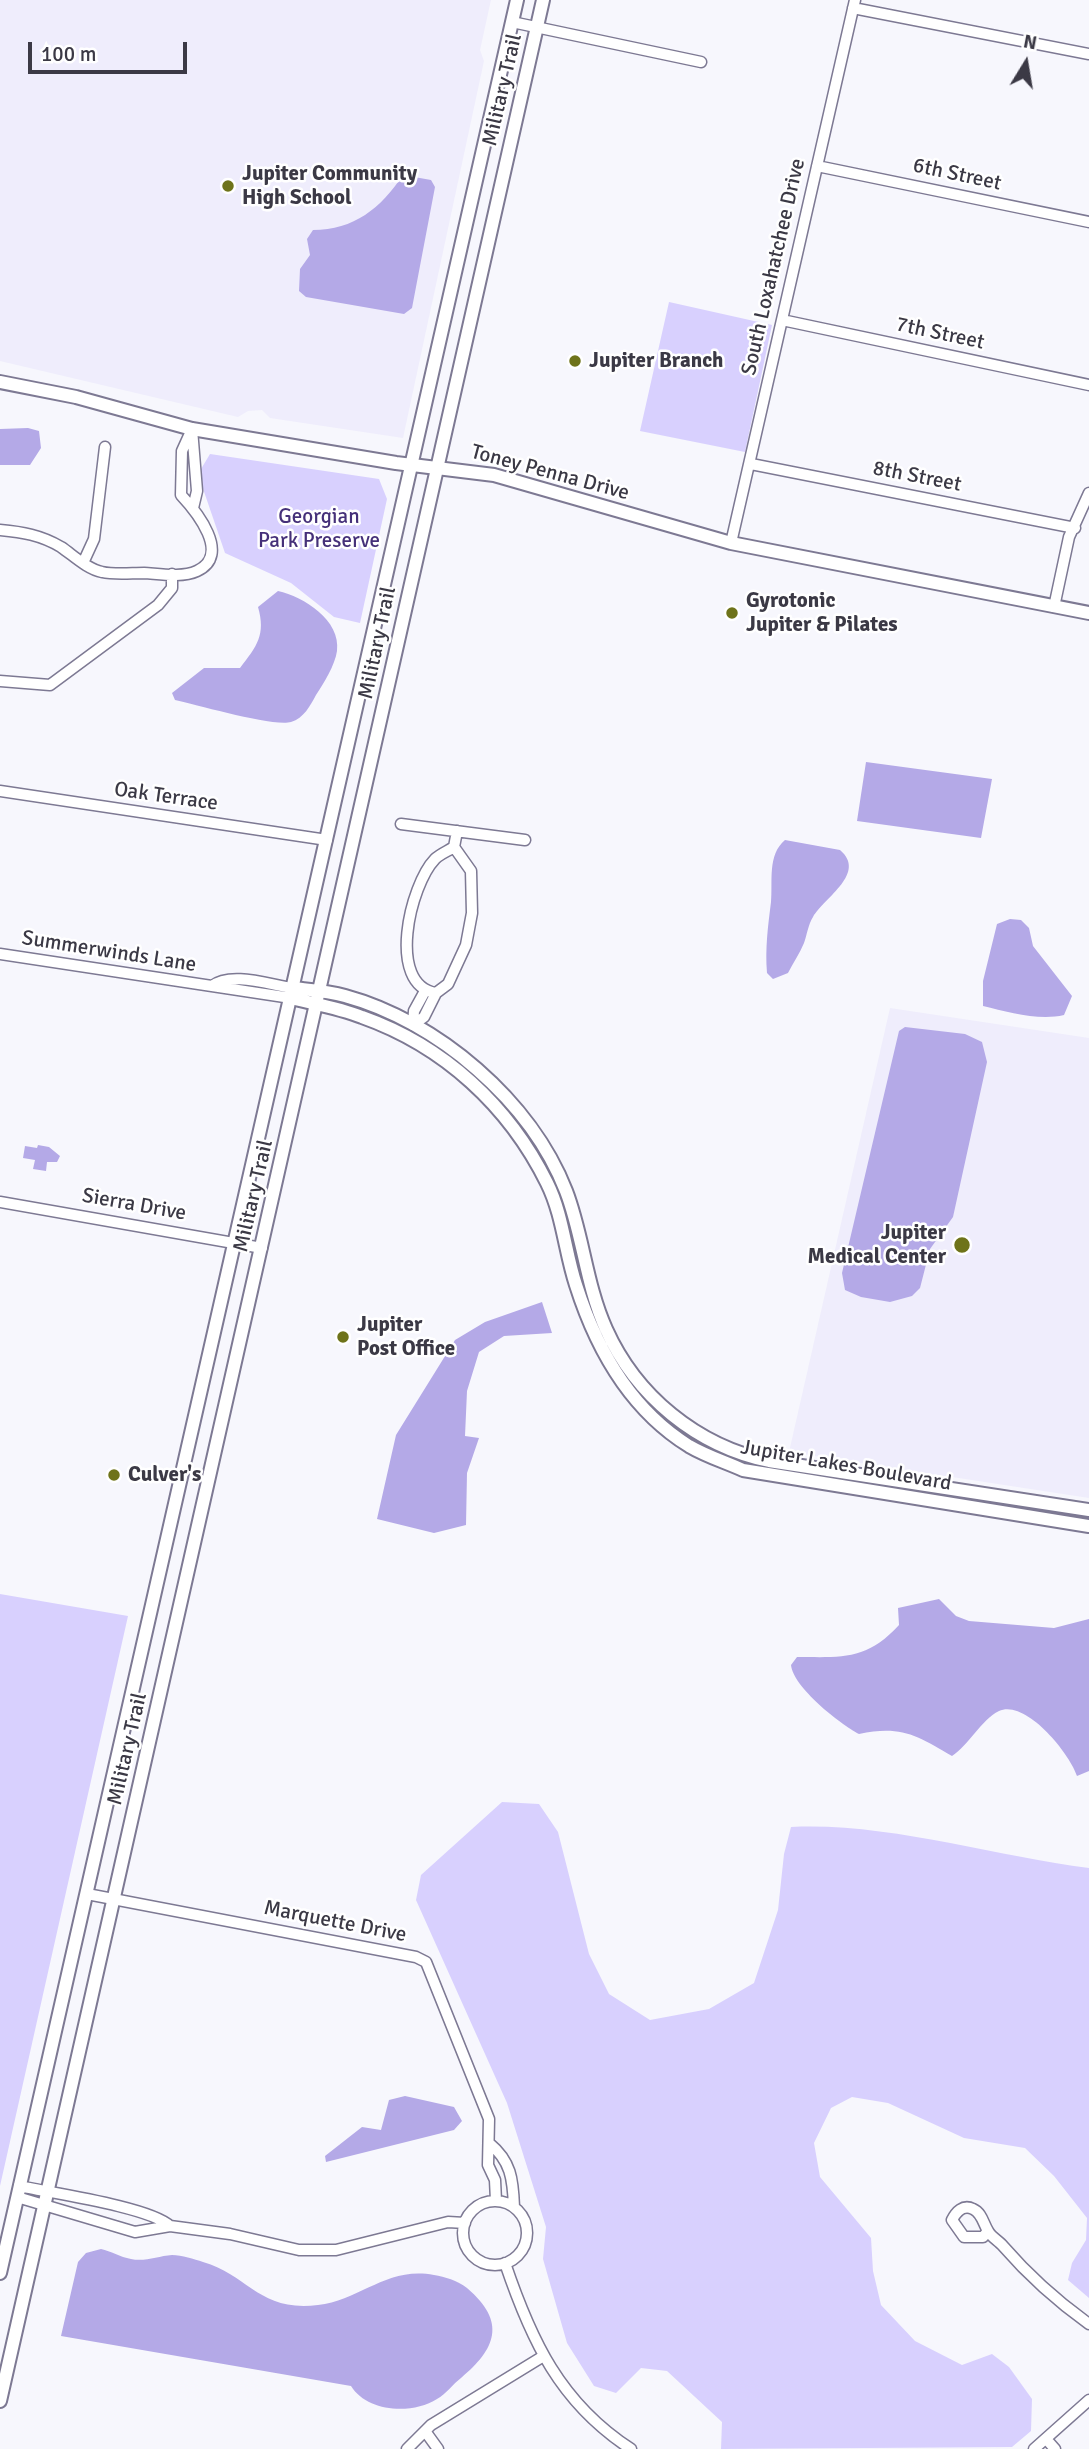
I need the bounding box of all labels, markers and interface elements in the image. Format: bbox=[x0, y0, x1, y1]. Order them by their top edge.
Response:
scale bar bbox=[32, 28, 191, 72]
north arrow bbox=[991, 28, 1061, 98]
text: N bbox=[1021, 29, 1039, 55]
street label: Military Trail bbox=[478, 31, 528, 149]
text: 100 m bbox=[41, 41, 96, 67]
street label: 6th Street bbox=[911, 153, 1003, 197]
street label: South Loxahatchee Drive bbox=[737, 156, 811, 378]
place label: Jupiter Community High School bbox=[242, 161, 417, 211]
marker: Jupiter Community High School bbox=[220, 178, 236, 194]
street label: 7th Street bbox=[894, 312, 986, 356]
place label: Jupiter Branch bbox=[589, 348, 724, 374]
marker: Jupiter Branch bbox=[567, 353, 583, 369]
street label: Toney Penna Drive bbox=[468, 440, 632, 506]
street label: 8th Street bbox=[871, 456, 963, 498]
park label: Georgian Park Preserve bbox=[258, 504, 380, 554]
street label: Military Trail bbox=[354, 584, 402, 702]
place label: Gyrotonic Jupiter & Pilates bbox=[746, 588, 898, 638]
marker: Gyrotonic Jupiter & Pilates bbox=[724, 605, 740, 621]
street label: Oak Terrace bbox=[112, 777, 220, 817]
street label: Summerwinds Lane bbox=[20, 926, 198, 978]
street label: Military Trail bbox=[229, 1137, 279, 1255]
street label: Sierra Drive bbox=[80, 1183, 188, 1227]
place label: Jupiter Medical Center bbox=[808, 1220, 946, 1270]
marker: Jupiter Medical Center bbox=[952, 1235, 972, 1255]
place label: Jupiter Post Office bbox=[357, 1312, 455, 1362]
marker: Jupiter Post Office bbox=[335, 1329, 351, 1345]
street label: Jupiter Lakes Boulevard bbox=[739, 1435, 953, 1497]
place label: Culver's bbox=[128, 1462, 201, 1488]
marker: Culver's bbox=[106, 1467, 122, 1483]
street label: Military Trail bbox=[103, 1690, 153, 1808]
street label: Marquette Drive bbox=[262, 1896, 408, 1948]

